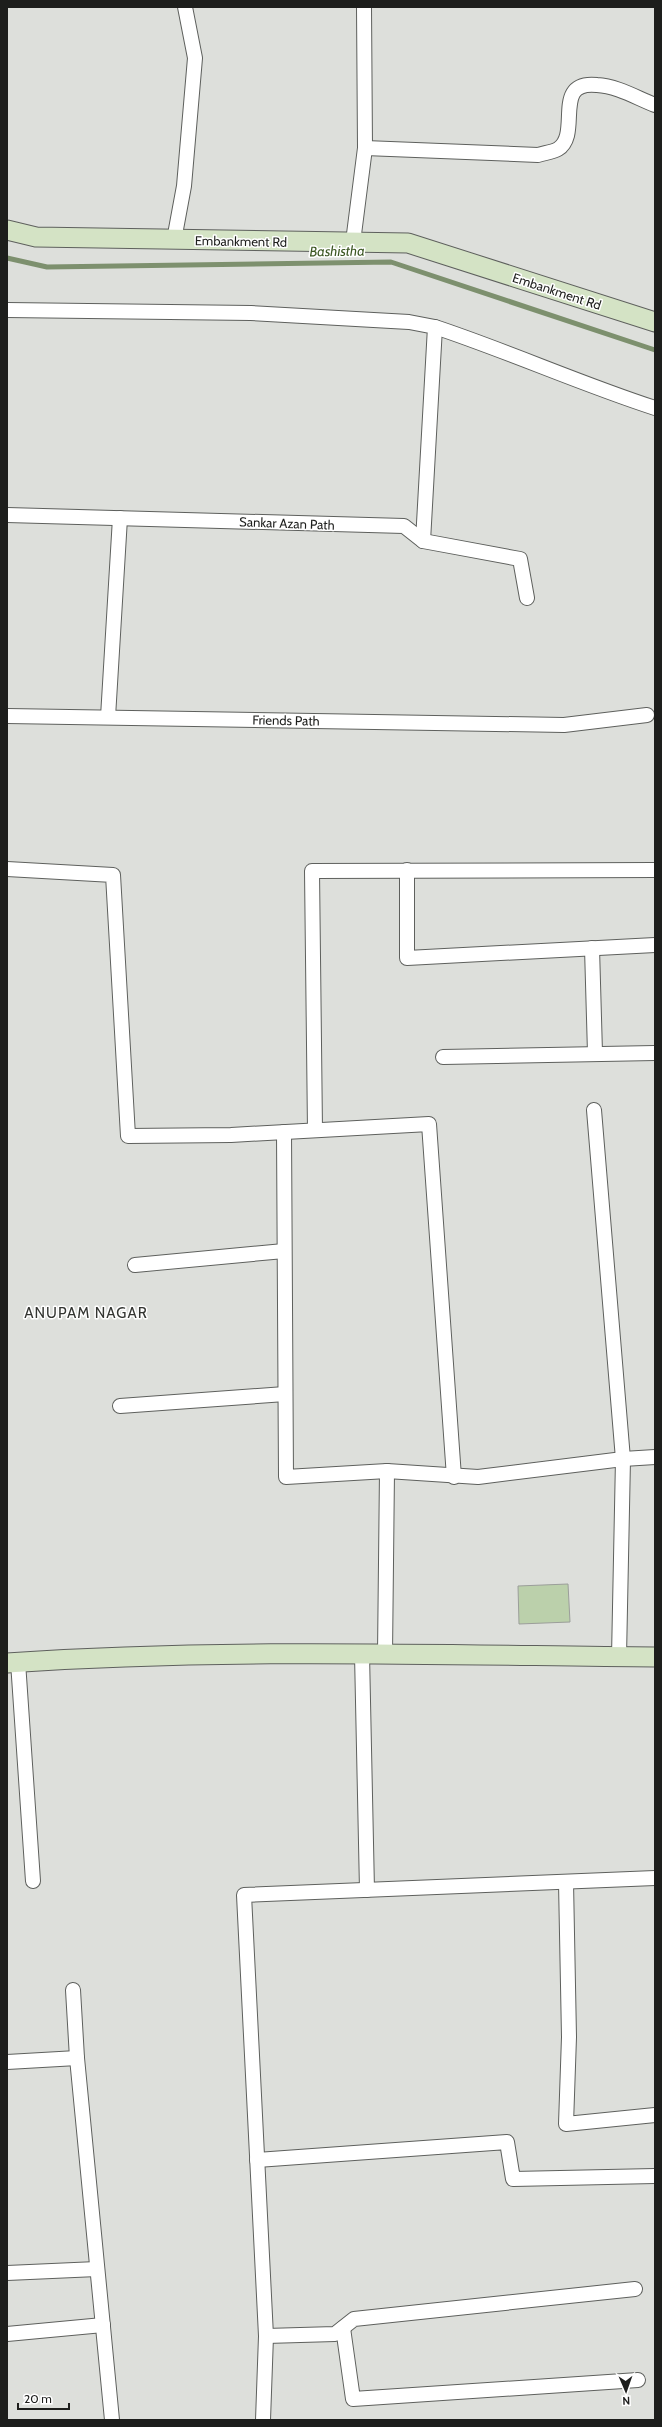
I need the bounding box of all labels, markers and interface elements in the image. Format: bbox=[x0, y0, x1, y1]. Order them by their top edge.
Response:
street label: Embankment Rd bbox=[195, 232, 287, 250]
water label: Bashistha bbox=[309, 242, 365, 260]
street label: Embankment Rd bbox=[511, 269, 603, 313]
street label: Sankar Azan Path bbox=[239, 513, 335, 533]
street label: Friends Path bbox=[252, 711, 320, 729]
district label: ANUPAM NAGAR bbox=[24, 1304, 148, 1322]
north arrow bbox=[606, 2371, 646, 2411]
scale bar bbox=[18, 2385, 69, 2411]
text: 20 m bbox=[24, 2391, 52, 2406]
text: N bbox=[622, 2394, 630, 2408]

